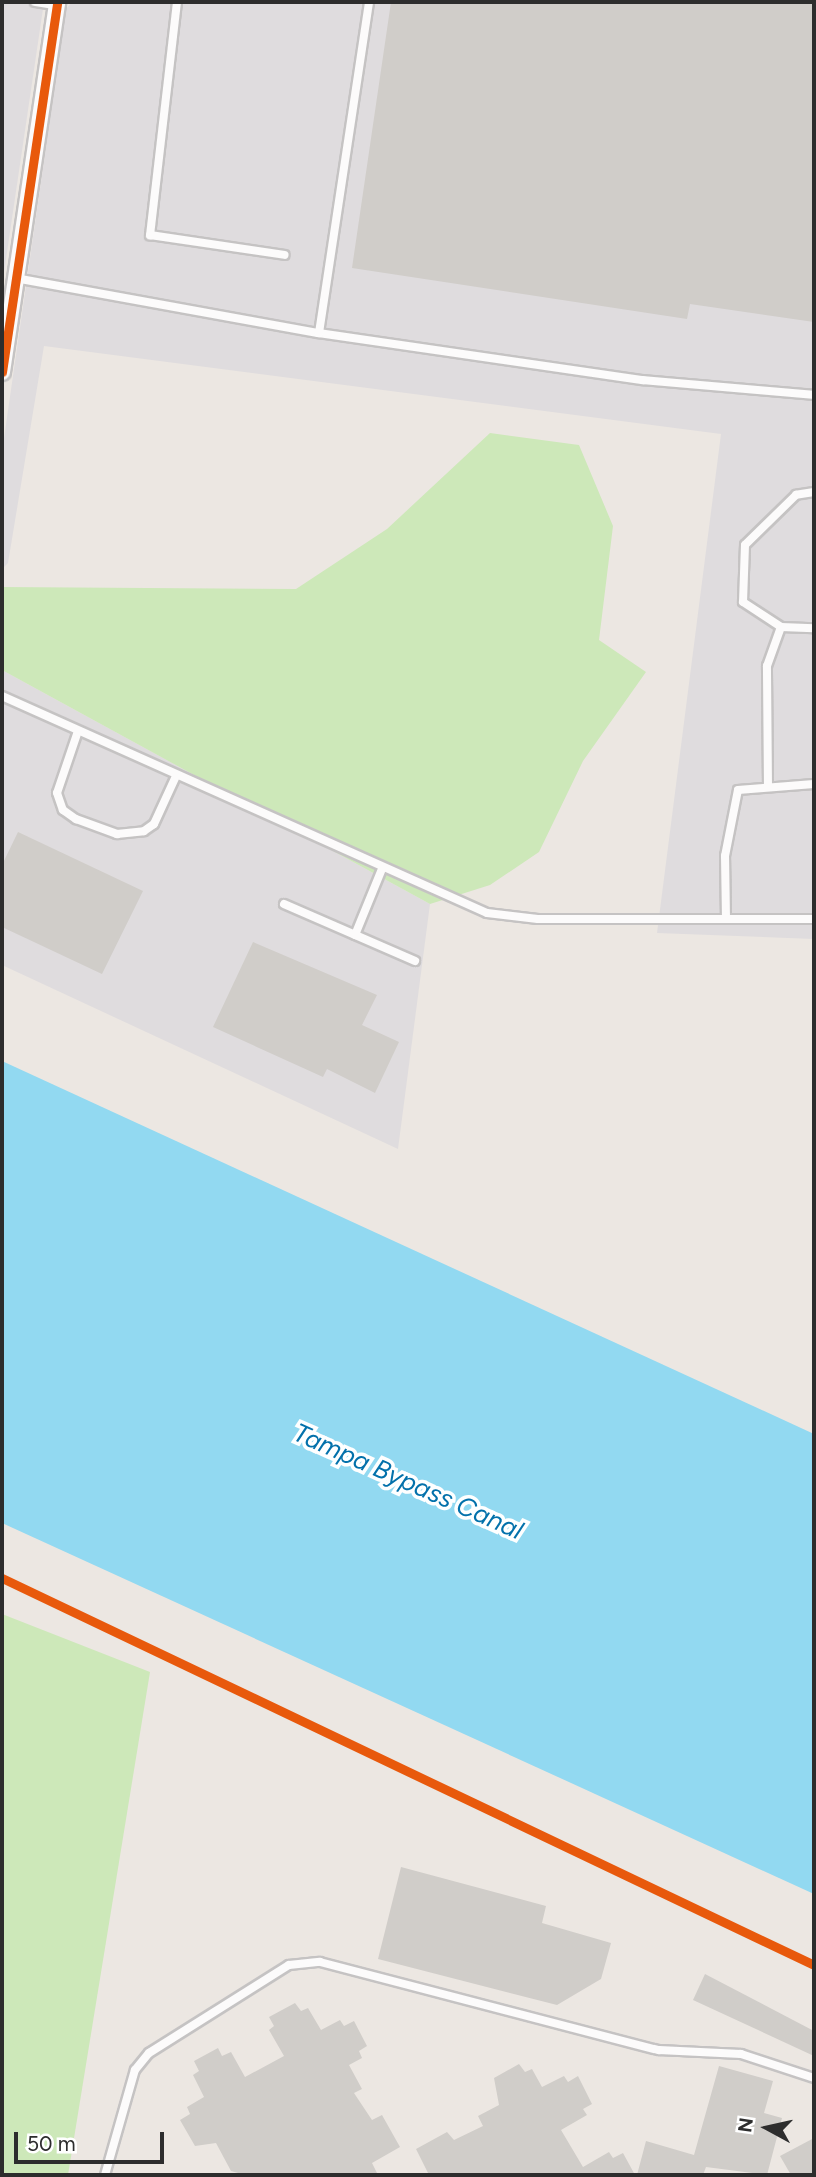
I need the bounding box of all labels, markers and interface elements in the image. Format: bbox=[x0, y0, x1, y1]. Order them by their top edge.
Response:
water label: Tampa Bypass Canal bbox=[288, 1417, 528, 1547]
north arrow bbox=[732, 2093, 802, 2163]
text: N bbox=[733, 2116, 758, 2134]
scale bar bbox=[18, 2118, 168, 2162]
text: 50 m bbox=[27, 2131, 76, 2156]

